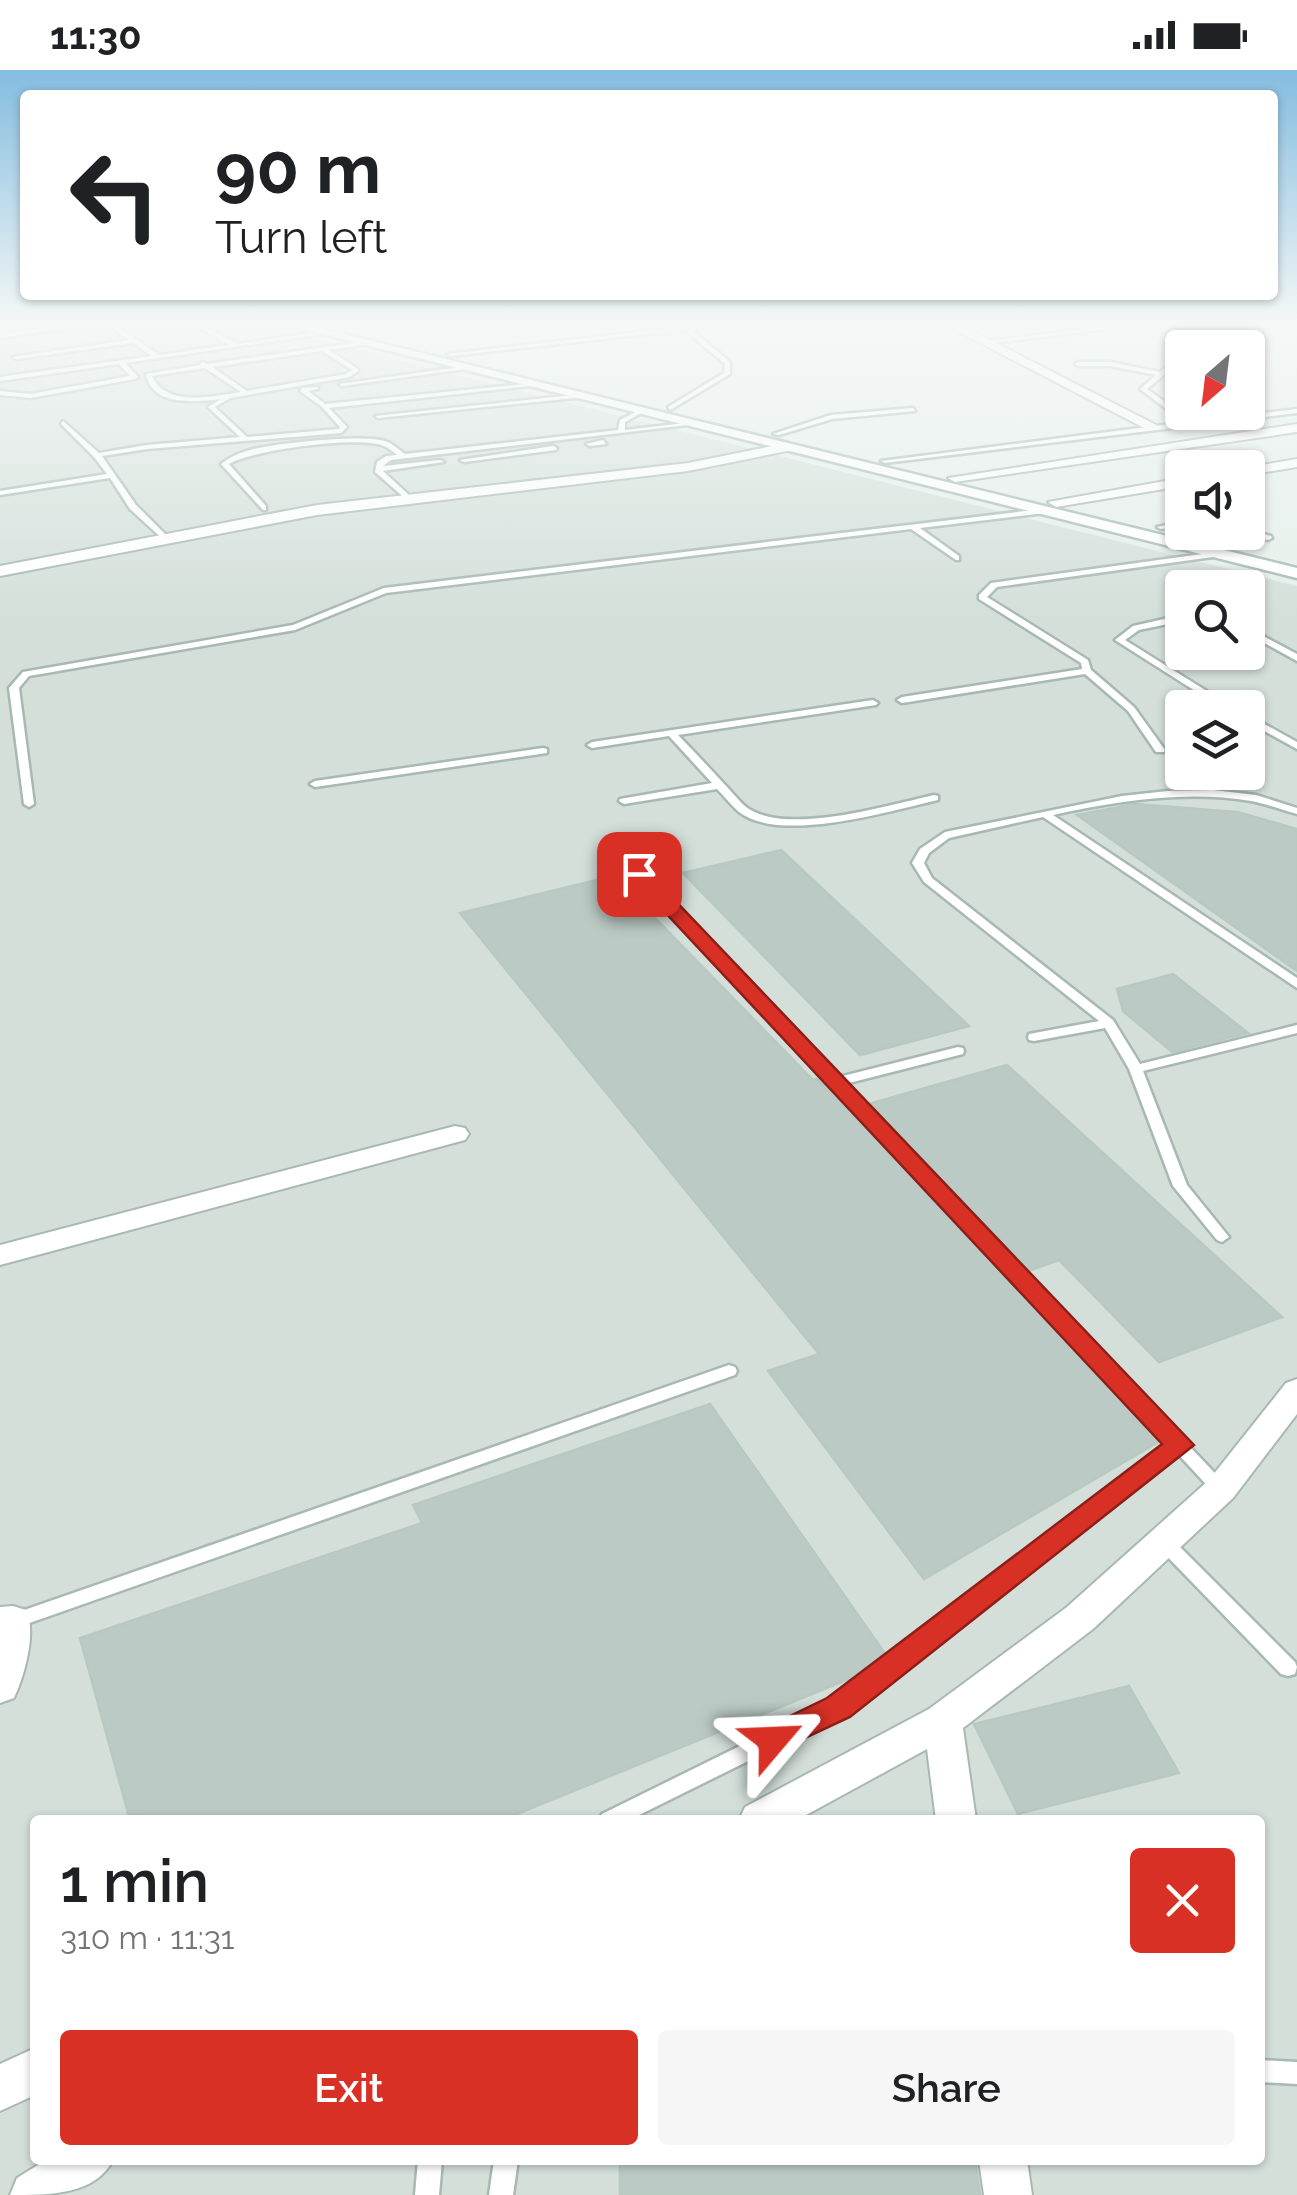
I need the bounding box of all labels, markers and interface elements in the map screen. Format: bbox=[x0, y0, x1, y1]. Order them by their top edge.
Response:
text: 11:30 bbox=[50, 13, 141, 58]
text: 90 m bbox=[215, 127, 381, 209]
icon: left bbox=[50, 130, 180, 260]
text: Turn left bbox=[215, 211, 387, 264]
north arrow bbox=[1165, 330, 1265, 430]
map controls bbox=[1165, 330, 1265, 790]
button: sound bbox=[1165, 450, 1265, 550]
button: search bbox=[1165, 570, 1265, 670]
button: layers bbox=[1165, 690, 1265, 790]
pin bbox=[597, 832, 682, 917]
icon: arrive bbox=[612, 847, 667, 902]
position arrow bbox=[721, 1688, 825, 1792]
text: 1 min bbox=[60, 1846, 209, 1916]
button: close bbox=[1130, 1848, 1235, 1953]
text: 310 m · 11:31 bbox=[60, 1919, 235, 1956]
button: Exit bbox=[60, 2030, 638, 2145]
button: Share bbox=[658, 2030, 1235, 2145]

